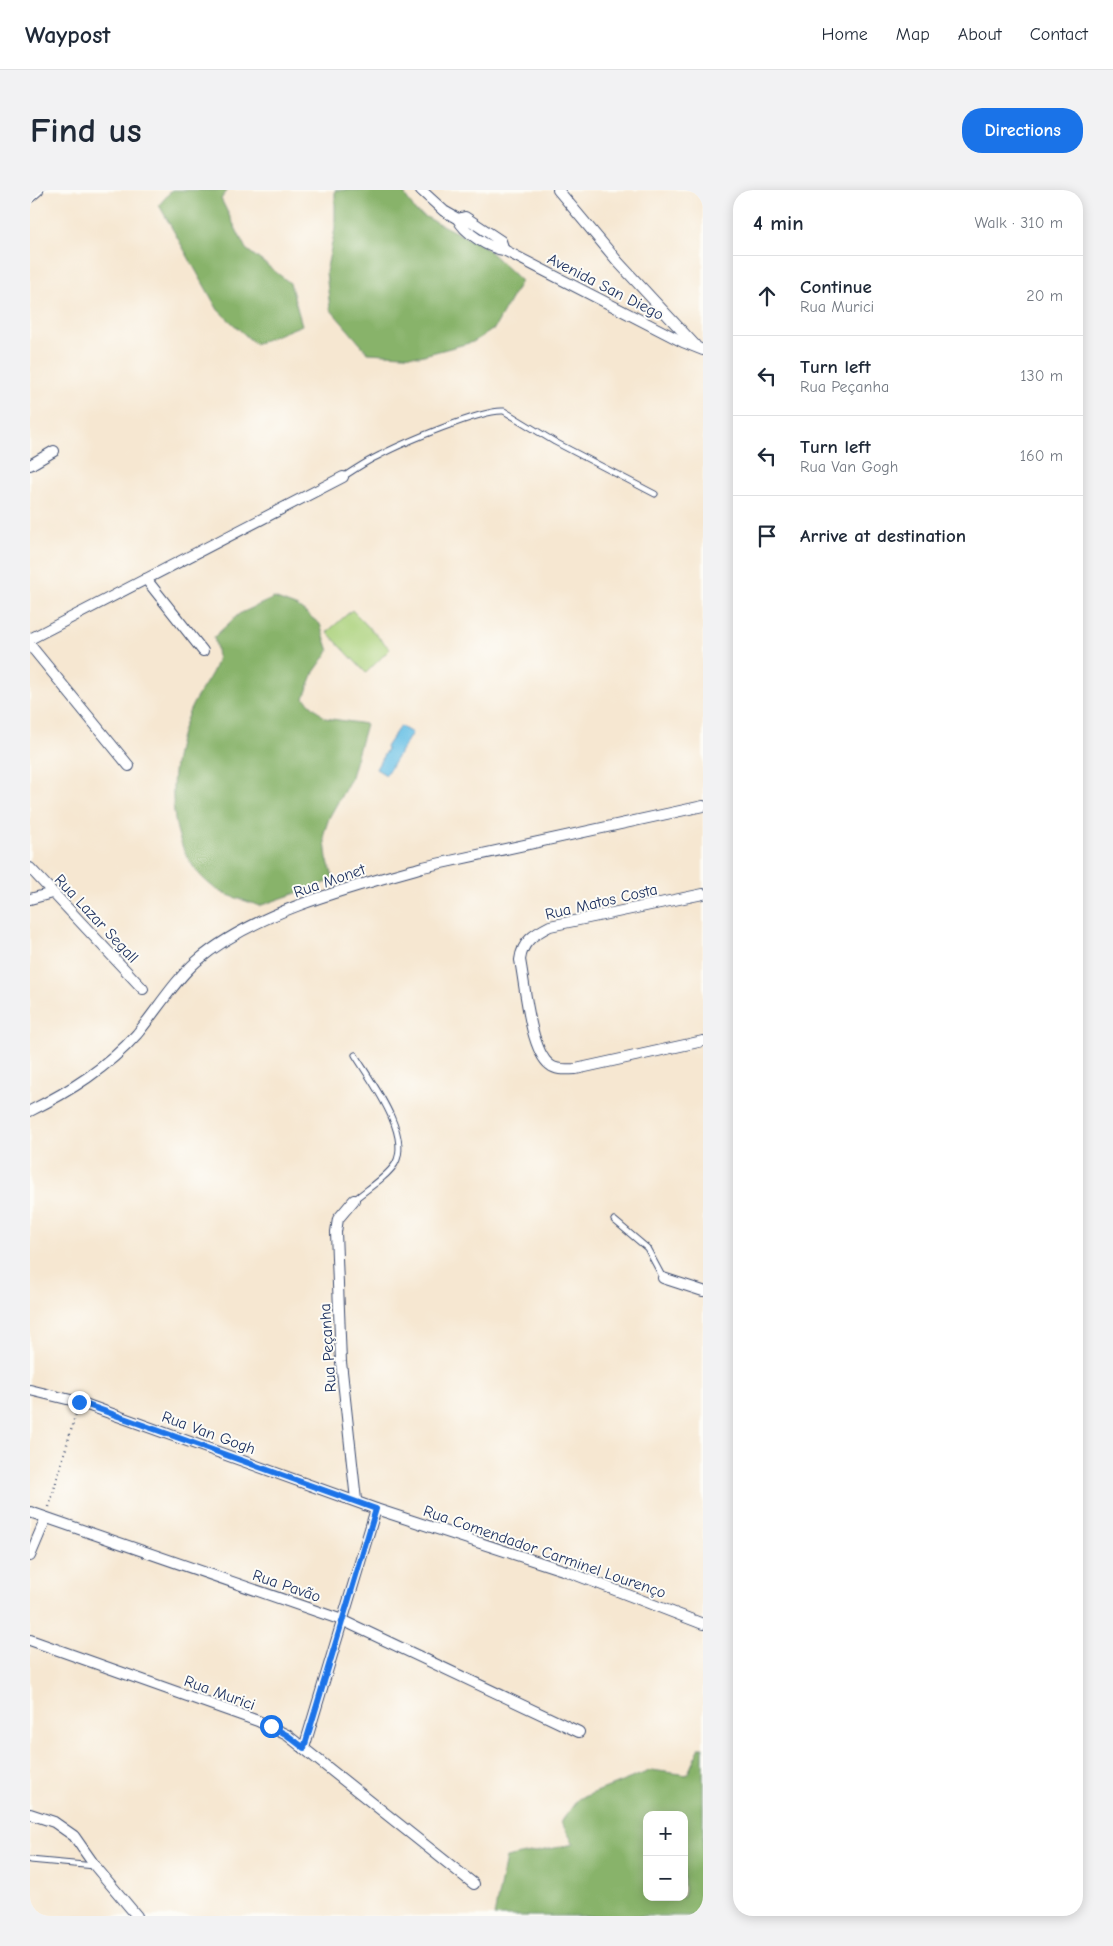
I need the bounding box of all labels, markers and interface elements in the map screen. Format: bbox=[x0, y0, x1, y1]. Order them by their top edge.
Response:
text: Waypost bbox=[25, 21, 110, 49]
text: Home bbox=[821, 24, 868, 45]
text: Map bbox=[896, 24, 930, 45]
text: About bbox=[958, 24, 1002, 45]
text: Contact bbox=[1030, 24, 1088, 45]
button: Directions bbox=[962, 108, 1083, 153]
text: Find us bbox=[30, 110, 142, 151]
text: 4 min bbox=[753, 211, 804, 235]
text: Walk · 310 m bbox=[974, 214, 1063, 232]
street label: Avenida San Diego bbox=[544, 250, 667, 324]
text: Continue bbox=[800, 276, 872, 298]
icon: ahead bbox=[753, 282, 781, 310]
text: 20 m bbox=[1026, 287, 1063, 305]
text: Rua Murici bbox=[800, 298, 874, 316]
text: Turn left bbox=[800, 356, 871, 378]
icon: left bbox=[753, 362, 781, 390]
text: 130 m bbox=[1020, 367, 1063, 385]
text: Rua Peçanha bbox=[800, 378, 889, 396]
text: Turn left bbox=[800, 436, 871, 458]
icon: left bbox=[753, 442, 781, 470]
text: 160 m bbox=[1020, 447, 1063, 465]
text: Rua Van Gogh bbox=[800, 458, 898, 476]
icon: arrive bbox=[753, 522, 781, 550]
text: Arrive at destination bbox=[800, 525, 966, 547]
street label: Rua Monet bbox=[291, 860, 368, 902]
street label: Rua Lazar Segall bbox=[51, 871, 142, 967]
street label: Rua Matos Costa bbox=[543, 880, 659, 924]
street label: Rua Peçanha bbox=[316, 1303, 340, 1393]
route end bbox=[68, 1391, 91, 1414]
street label: Rua Van Gogh bbox=[159, 1408, 258, 1458]
street label: Rua Comendador Carminel Lourenço bbox=[421, 1502, 668, 1602]
street label: Rua Pavão bbox=[250, 1566, 323, 1606]
street label: Rua Murici bbox=[182, 1672, 258, 1714]
route start bbox=[260, 1715, 283, 1738]
map controls bbox=[643, 1811, 688, 1901]
button: + bbox=[643, 1811, 688, 1856]
button: − bbox=[643, 1856, 688, 1901]

